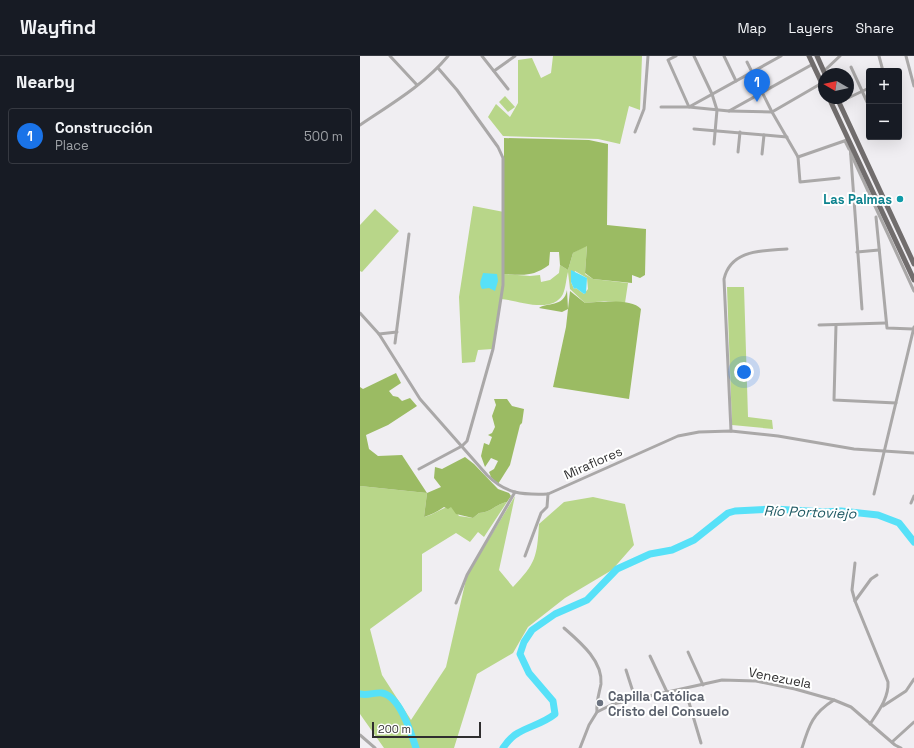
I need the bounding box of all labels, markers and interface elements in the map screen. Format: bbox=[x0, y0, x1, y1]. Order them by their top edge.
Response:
text: Wayfind bbox=[20, 15, 96, 40]
text: Map bbox=[737, 19, 767, 37]
text: Layers bbox=[789, 19, 833, 37]
text: Share bbox=[855, 19, 894, 37]
north arrow bbox=[818, 68, 854, 104]
map controls bbox=[866, 68, 902, 140]
button: + bbox=[866, 68, 902, 104]
pin: 1 bbox=[744, 69, 770, 102]
text: Nearby bbox=[16, 71, 75, 93]
button: − bbox=[866, 104, 902, 140]
text: Construcción bbox=[55, 118, 153, 137]
text: 1 bbox=[27, 128, 33, 145]
text: 500 m bbox=[304, 128, 343, 145]
text: Place bbox=[55, 137, 89, 154]
place label: Las Palmas bbox=[823, 191, 892, 208]
marker: Las Palmas bbox=[895, 194, 905, 204]
your location bbox=[734, 362, 754, 382]
street label: Miraflores bbox=[561, 443, 625, 483]
water label: Río Portoviejo bbox=[763, 501, 857, 523]
street label: Venezuela bbox=[747, 664, 813, 693]
place label: Capilla Católica Cristo del Consuelo bbox=[608, 688, 729, 720]
marker: Capilla Católica Cristo del Consuelo bbox=[595, 698, 605, 708]
scale bar bbox=[372, 720, 481, 739]
text: 200 m bbox=[378, 722, 411, 736]

